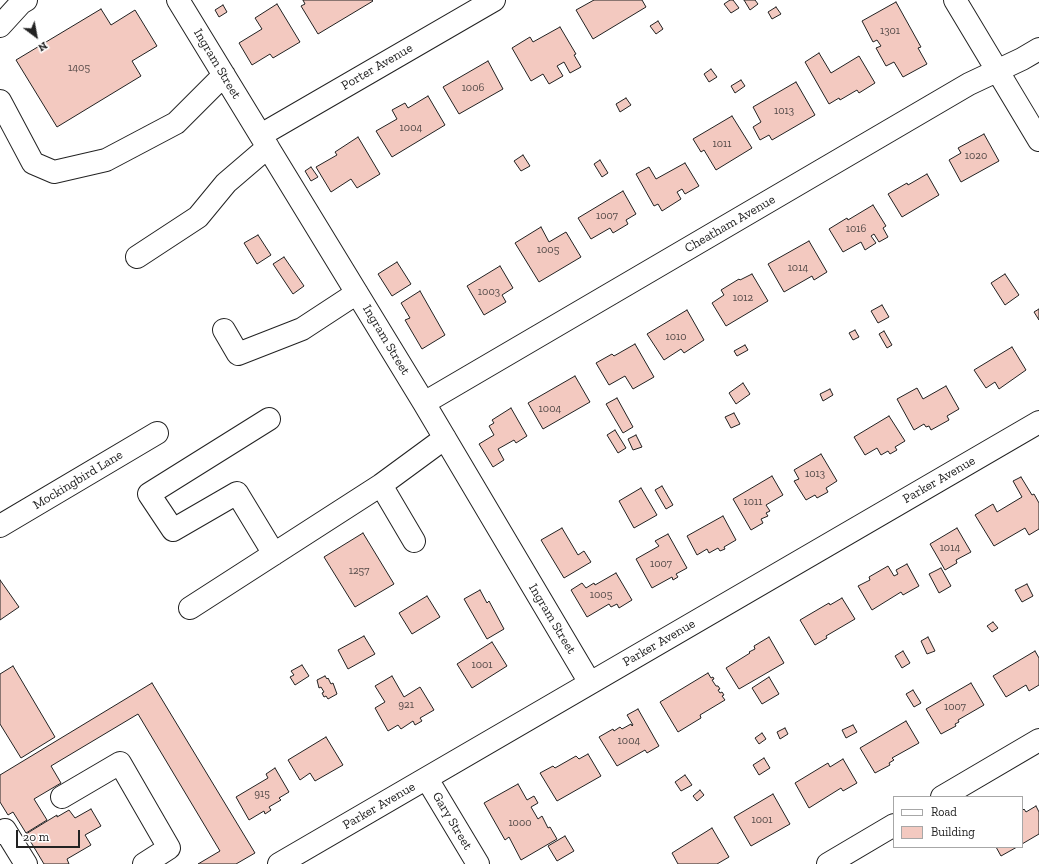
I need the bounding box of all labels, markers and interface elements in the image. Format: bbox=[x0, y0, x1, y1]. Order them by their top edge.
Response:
north arrow bbox=[16, 16, 56, 56]
house number: 1301 bbox=[880, 24, 900, 38]
street label: Ingram Street bbox=[190, 26, 244, 102]
text: N bbox=[36, 39, 50, 54]
street label: Porter Avenue bbox=[339, 40, 415, 94]
house number: 1405 bbox=[68, 61, 90, 75]
house number: 1006 bbox=[462, 81, 484, 95]
house number: 1013 bbox=[774, 104, 794, 118]
house number: 1004 bbox=[400, 121, 422, 135]
house number: 1011 bbox=[712, 137, 732, 151]
house number: 1020 bbox=[965, 149, 987, 163]
street label: Cheatham Avenue bbox=[682, 192, 778, 256]
house number: 1007 bbox=[596, 209, 618, 223]
house number: 1016 bbox=[846, 222, 866, 236]
house number: 1005 bbox=[537, 243, 559, 257]
house number: 1014 bbox=[788, 261, 808, 275]
house number: 1003 bbox=[478, 285, 500, 299]
house number: 1012 bbox=[733, 291, 753, 305]
street label: Ingram Street bbox=[359, 302, 413, 378]
house number: 1010 bbox=[665, 330, 687, 344]
house number: 1004 bbox=[539, 402, 561, 416]
street label: Mockingbird Lane bbox=[30, 447, 126, 513]
street label: Parker Avenue bbox=[900, 453, 978, 507]
house number: 1013 bbox=[805, 467, 825, 481]
house number: 1011 bbox=[743, 495, 763, 509]
house number: 1014 bbox=[940, 541, 960, 555]
house number: 1007 bbox=[650, 557, 672, 571]
house number: 1257 bbox=[349, 564, 369, 578]
street label: Ingram Street bbox=[525, 581, 579, 657]
house number: 1005 bbox=[590, 588, 612, 602]
street label: Parker Avenue bbox=[620, 616, 698, 670]
house number: 1001 bbox=[471, 658, 493, 672]
house number: 921 bbox=[398, 698, 414, 712]
house number: 1007 bbox=[944, 700, 966, 714]
house number: 1004 bbox=[618, 734, 640, 748]
street label: Parker Avenue bbox=[340, 779, 418, 833]
house number: 915 bbox=[254, 787, 270, 801]
street label: Gary Street bbox=[429, 789, 475, 853]
legend bbox=[893, 796, 1023, 848]
text: Road bbox=[931, 805, 957, 819]
house number: 1001 bbox=[751, 813, 773, 827]
house number: 1000 bbox=[508, 816, 532, 830]
scale bar bbox=[18, 822, 82, 848]
text: Building bbox=[931, 825, 975, 839]
text: 20 m bbox=[23, 830, 49, 844]

